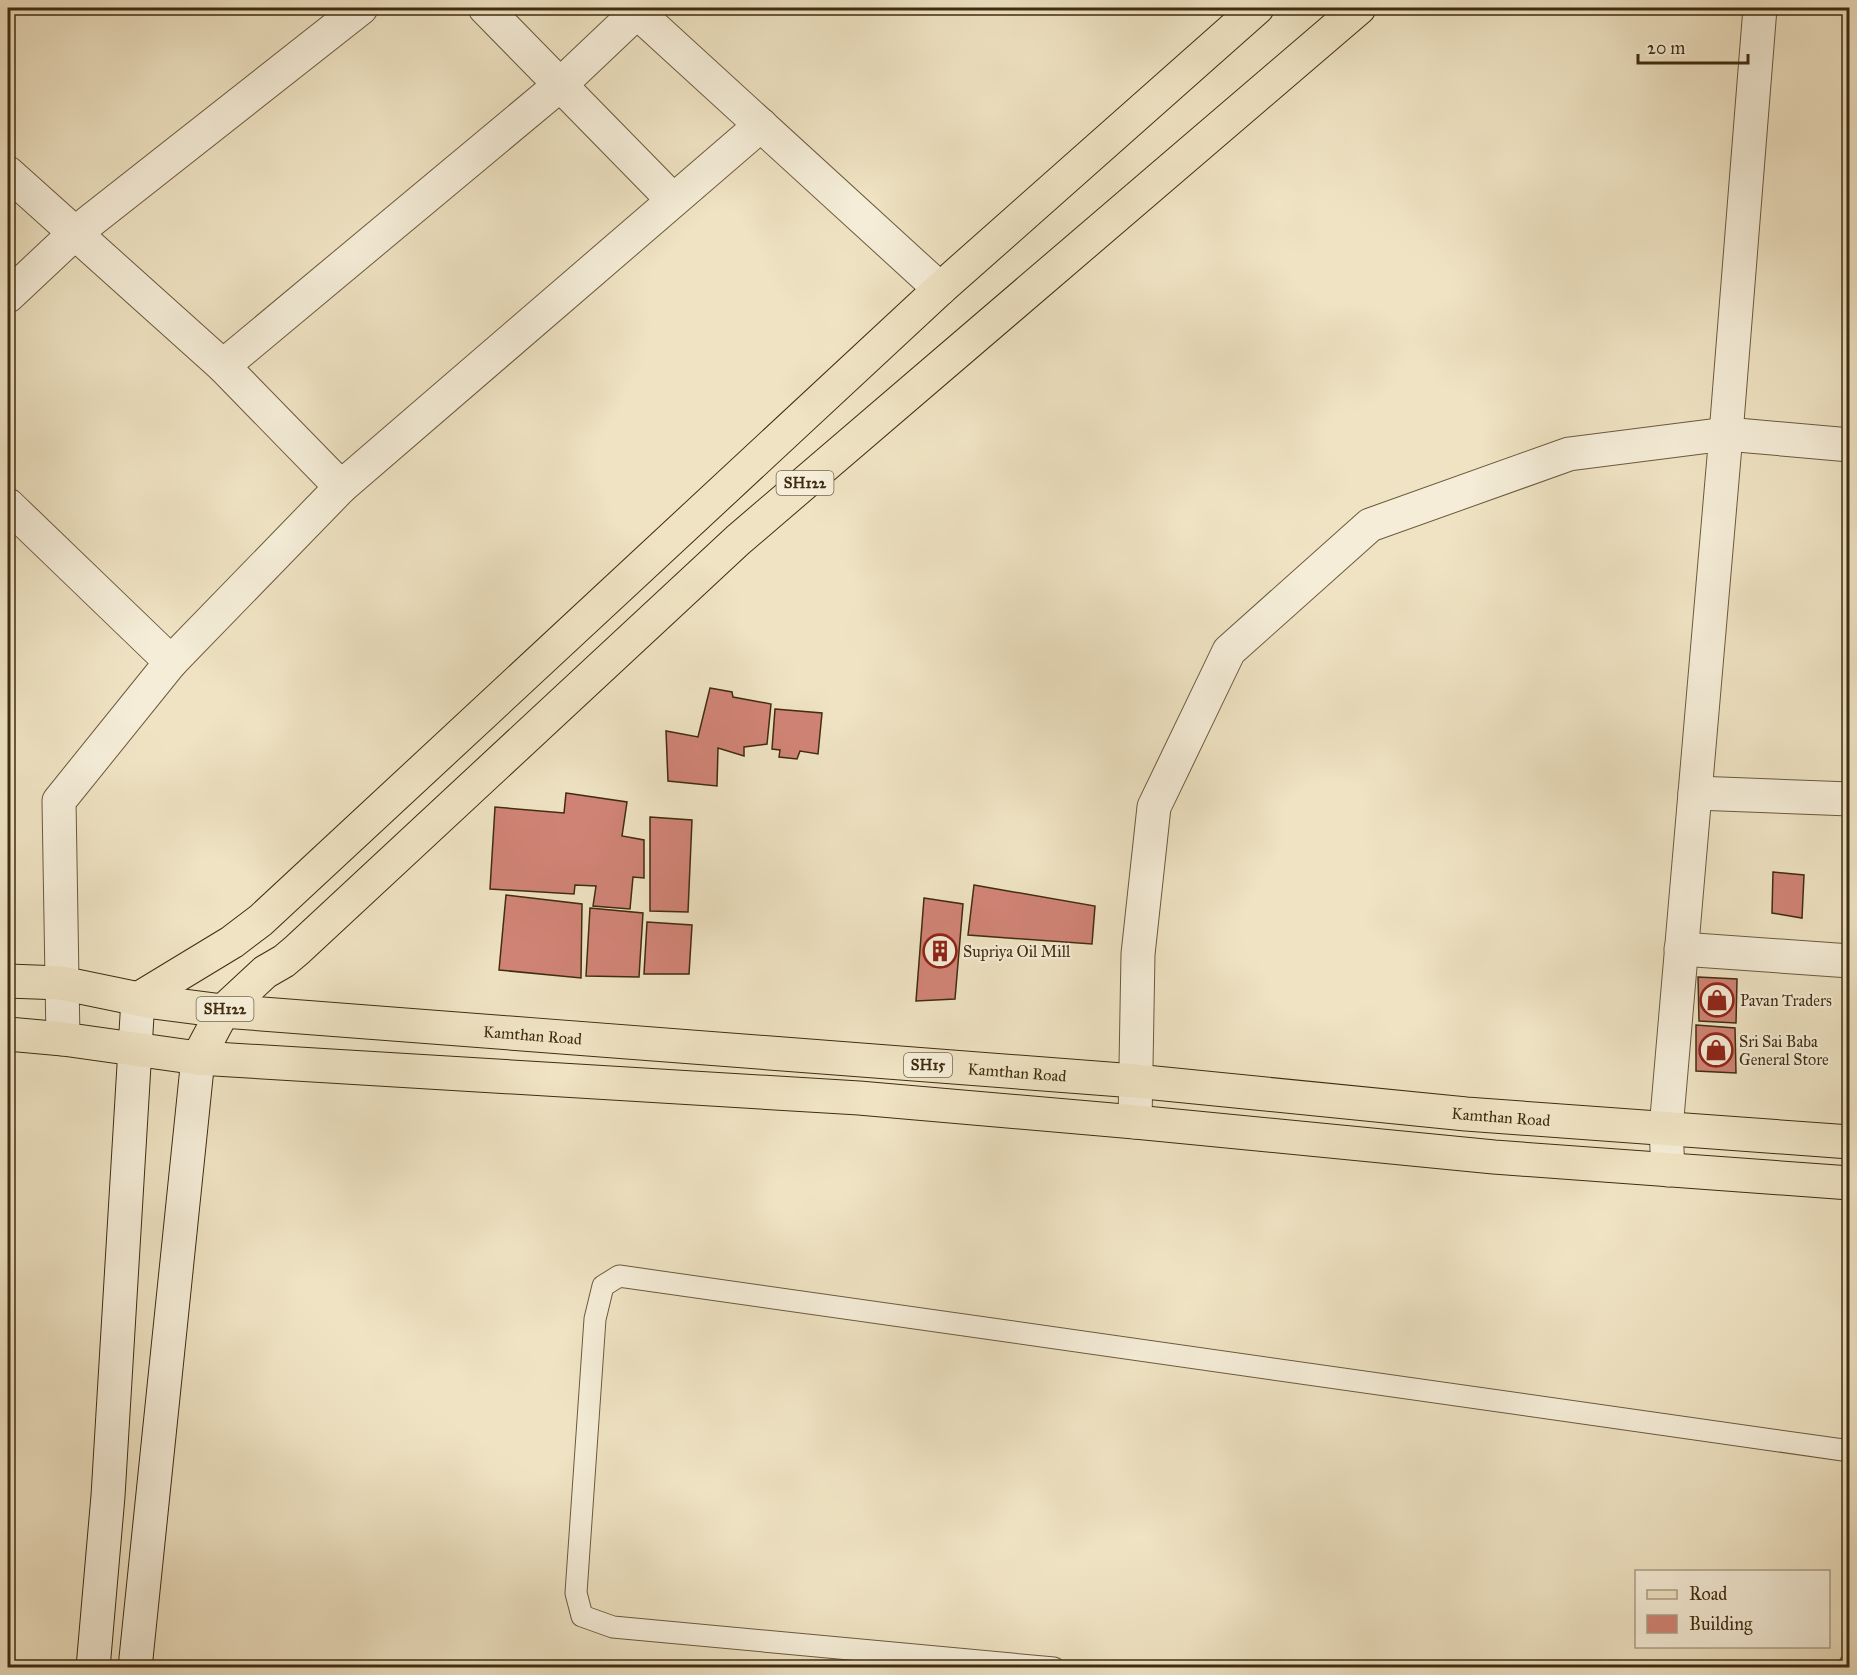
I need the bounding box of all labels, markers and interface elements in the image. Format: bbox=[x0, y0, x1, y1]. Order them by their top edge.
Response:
scale bar bbox=[1638, 27, 1748, 65]
text: 20 m bbox=[1647, 37, 1685, 59]
road number: SH122 bbox=[776, 471, 834, 495]
building icon: Supriya Oil Mill bbox=[922, 933, 958, 969]
place label: Supriya Oil Mill bbox=[963, 942, 1071, 961]
shop icon: Pavan Traders bbox=[1699, 982, 1735, 1018]
place label: Pavan Traders bbox=[1740, 991, 1832, 1010]
road number: SH122 bbox=[196, 997, 254, 1021]
street label: Kamthan Road bbox=[482, 1021, 583, 1048]
shop icon: Sri Sai Baba General Store bbox=[1698, 1032, 1734, 1068]
place label: Sri Sai Baba General Store bbox=[1739, 1032, 1829, 1069]
road number: SH15 bbox=[904, 1053, 952, 1077]
street label: Kamthan Road bbox=[967, 1059, 1067, 1085]
street label: Kamthan Road bbox=[1451, 1103, 1551, 1130]
legend bbox=[1635, 1570, 1830, 1648]
text: Road bbox=[1689, 1583, 1727, 1605]
text: Building bbox=[1689, 1613, 1753, 1636]

